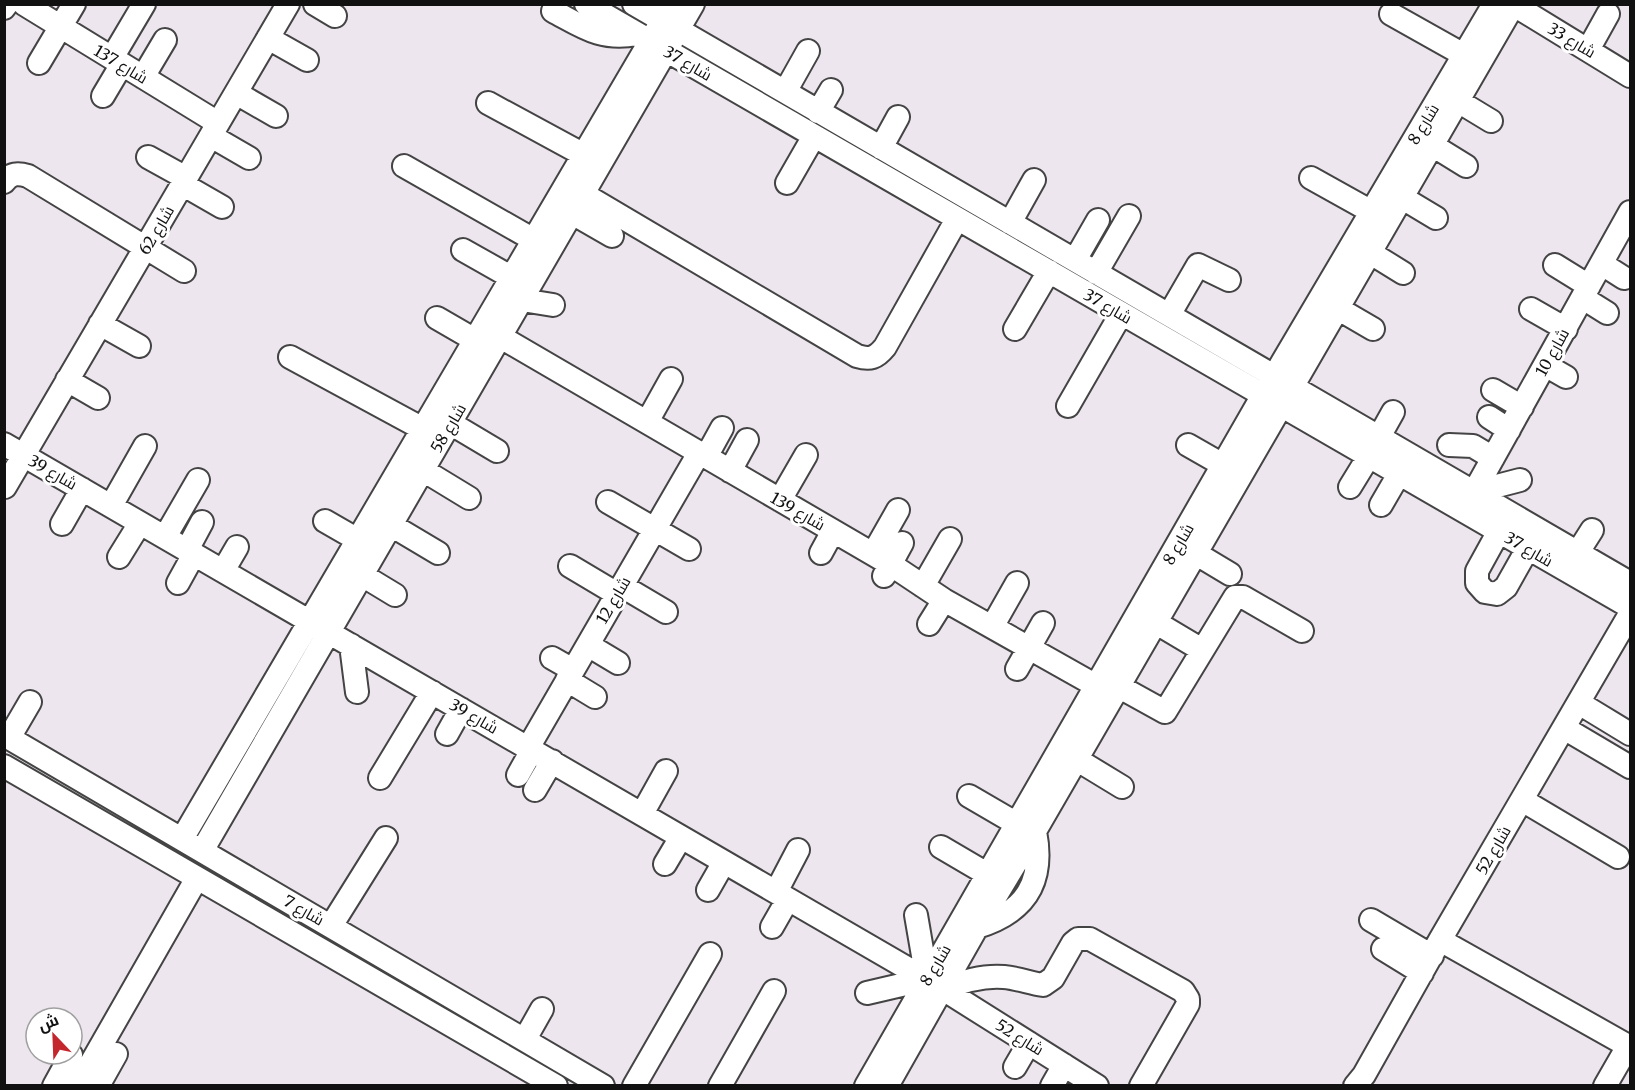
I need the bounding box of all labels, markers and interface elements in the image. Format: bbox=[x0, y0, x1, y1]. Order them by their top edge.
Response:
street label: شارع 33 bbox=[1543, 18, 1600, 64]
street label: شارع 137 bbox=[89, 40, 152, 90]
street label: شارع 37 bbox=[659, 41, 716, 87]
street label: شارع 8 bbox=[1403, 100, 1445, 149]
street label: شارع 62 bbox=[134, 202, 180, 259]
street label: شارع 37 bbox=[1079, 284, 1136, 330]
street label: شارع 10 bbox=[1531, 325, 1575, 380]
street label: شارع 58 bbox=[426, 400, 472, 457]
street label: شارع 39 bbox=[24, 450, 81, 496]
street label: شارع 139 bbox=[766, 487, 829, 536]
street label: شارع 8 bbox=[1158, 520, 1199, 569]
street label: شارع 37 bbox=[1500, 527, 1557, 573]
street label: شارع 12 bbox=[592, 573, 636, 628]
street label: شارع 39 bbox=[445, 694, 502, 740]
street label: شارع 52 bbox=[1471, 822, 1517, 879]
street label: شارع 7 bbox=[279, 890, 328, 931]
street label: شارع 8 bbox=[915, 941, 956, 990]
north arrow bbox=[24, 1006, 84, 1066]
text: ش bbox=[35, 1009, 61, 1035]
street label: شارع 52 bbox=[991, 1014, 1048, 1061]

